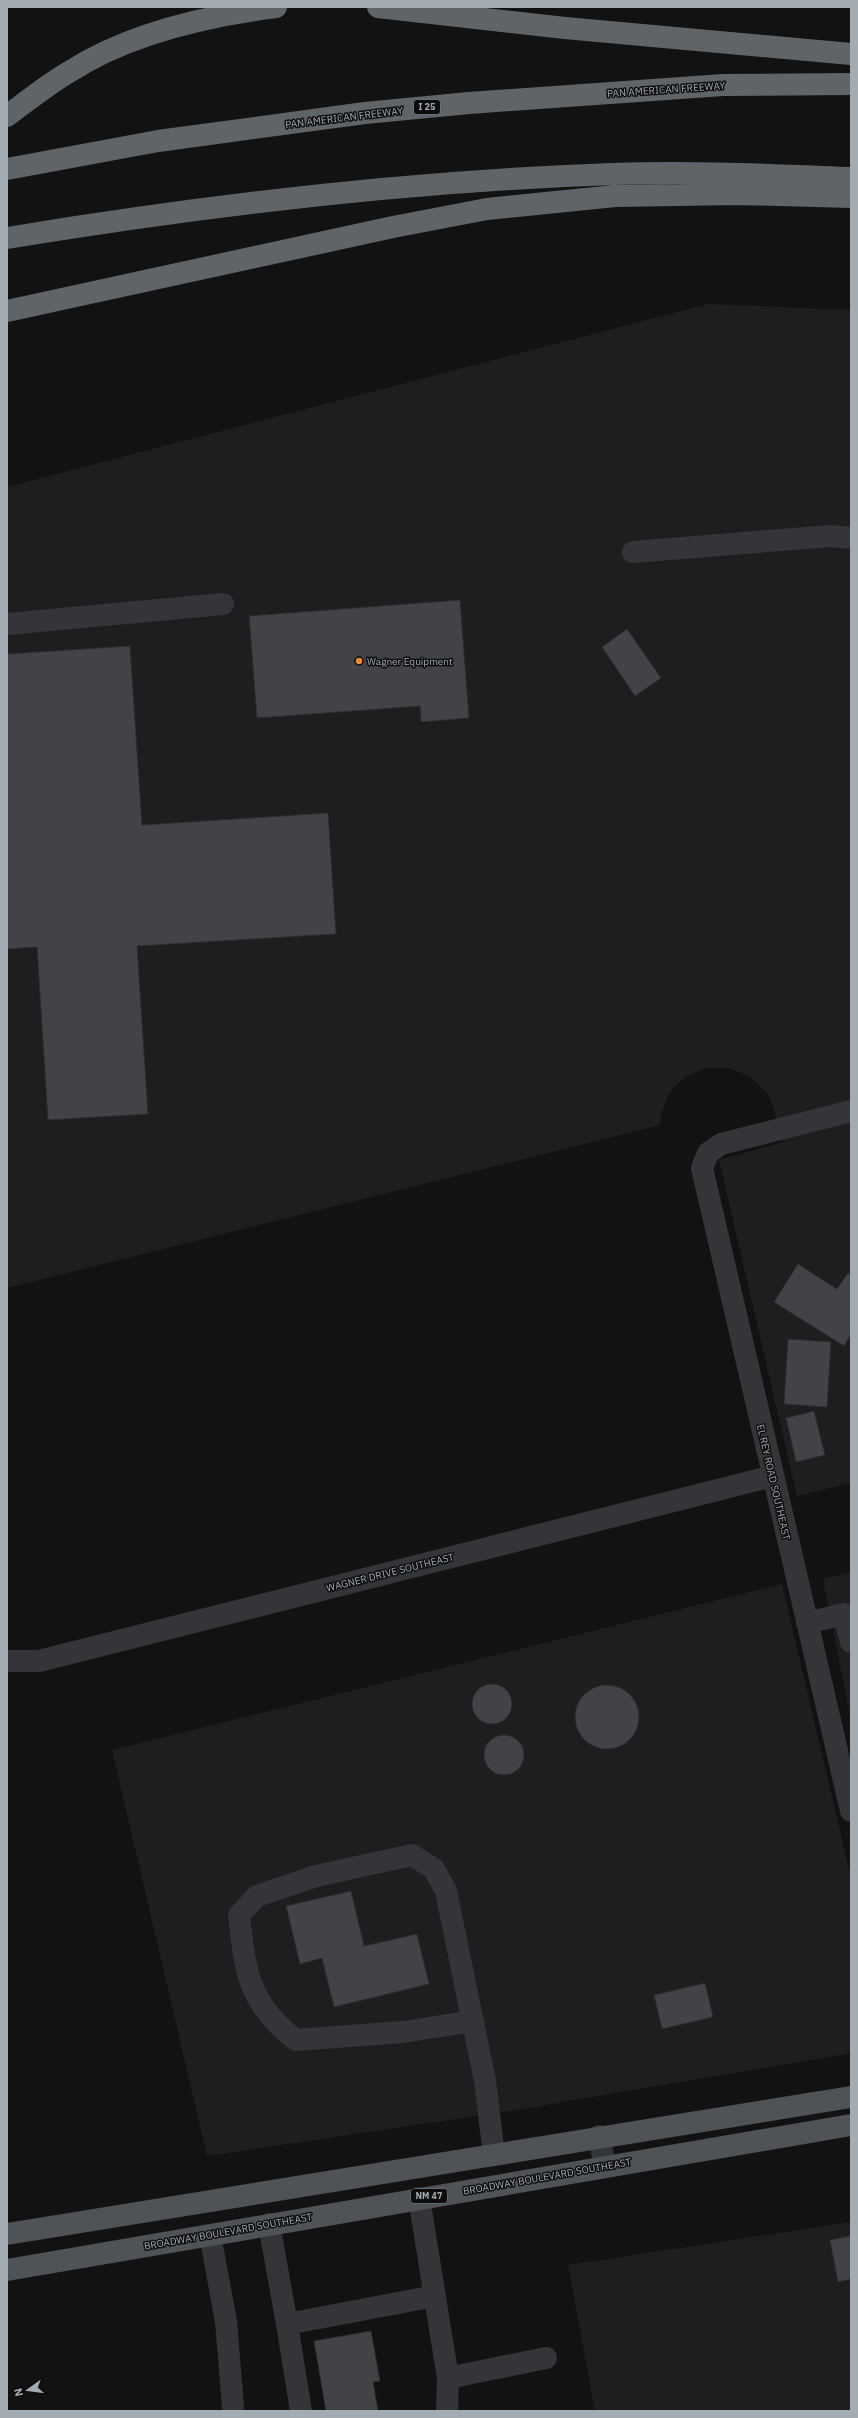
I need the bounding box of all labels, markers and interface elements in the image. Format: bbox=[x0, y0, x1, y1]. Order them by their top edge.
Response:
street label: PAN AMERICAN FREEWAY bbox=[606, 79, 726, 100]
road number: I 25 bbox=[414, 100, 440, 114]
street label: PAN AMERICAN FREEWAY bbox=[284, 104, 404, 131]
place label: Wagner Equipment bbox=[367, 655, 453, 668]
marker: Wagner Equipment bbox=[354, 656, 364, 666]
street label: EL REY ROAD SOUTHEAST bbox=[754, 1423, 793, 1541]
street label: WAGNER DRIVE SOUTHEAST bbox=[325, 1550, 456, 1595]
street label: BROADWAY BOULEVARD SOUTHEAST bbox=[462, 2155, 633, 2198]
road number: NM 47 bbox=[411, 2189, 447, 2203]
street label: BROADWAY BOULEVARD SOUTHEAST bbox=[143, 2210, 314, 2253]
north arrow bbox=[8, 2370, 48, 2410]
text: N bbox=[11, 2387, 26, 2398]

